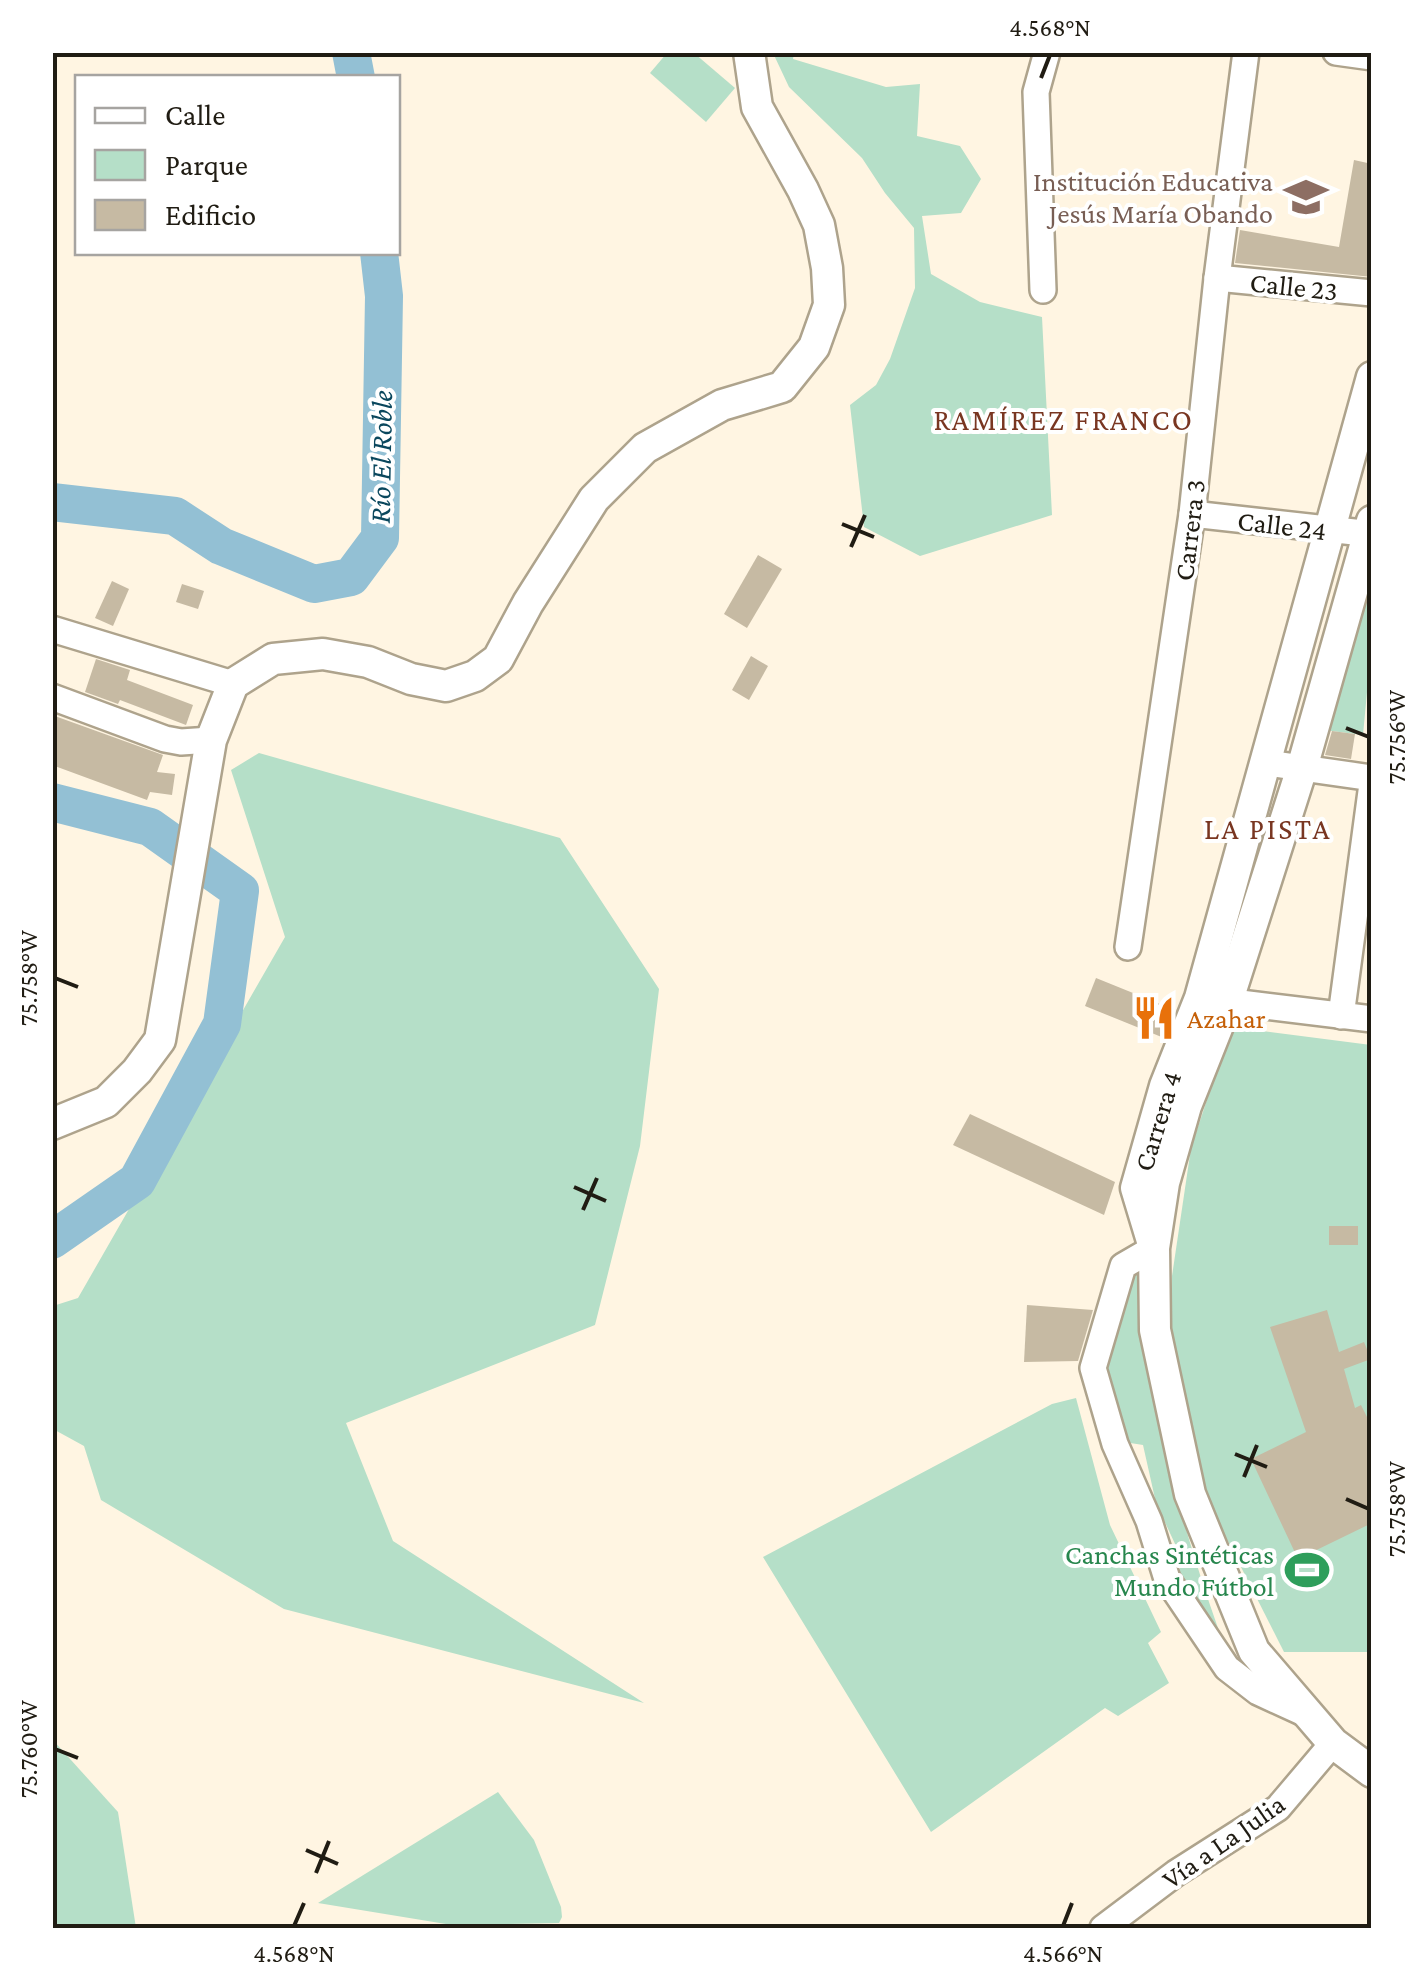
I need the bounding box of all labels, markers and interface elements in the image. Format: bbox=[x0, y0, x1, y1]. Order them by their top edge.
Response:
text: 4.568°N bbox=[1009, 14, 1091, 41]
legend bbox=[75, 75, 400, 255]
text: Calle bbox=[165, 98, 225, 131]
text: Parque bbox=[165, 148, 248, 182]
place label: Institución Educativa Jesús María Obando bbox=[1033, 166, 1273, 229]
school or university icon: Institución Educativa Jesús María Obando bbox=[1282, 173, 1330, 221]
text: Edificio bbox=[165, 198, 256, 231]
street label: Calle 23 bbox=[1248, 266, 1339, 307]
water label: Río El Roble bbox=[363, 390, 398, 524]
district label: RAMÍREZ FRANCO bbox=[934, 403, 1194, 436]
street label: Carrera 3 bbox=[1168, 478, 1211, 582]
street label: Calle 24 bbox=[1236, 505, 1328, 546]
text: 75.756°W bbox=[1383, 690, 1410, 784]
district label: LA PISTA bbox=[1204, 812, 1332, 845]
text: 75.758°W bbox=[15, 930, 42, 1026]
restaurant icon: Azahar bbox=[1130, 994, 1178, 1042]
place label: Azahar bbox=[1187, 1003, 1266, 1034]
street label: Carrera 4 bbox=[1128, 1067, 1187, 1175]
text: 75.758°W bbox=[1383, 1461, 1410, 1557]
place label: Canchas Sintéticas Mundo Fútbol bbox=[1065, 1539, 1274, 1602]
sports icon: Canchas Sintéticas Mundo Fútbol bbox=[1283, 1546, 1331, 1594]
text: 75.760°W bbox=[15, 1700, 42, 1798]
street label: Vía a La Julia bbox=[1156, 1788, 1291, 1895]
text: 4.568°N bbox=[253, 1940, 335, 1967]
text: 4.566°N bbox=[1023, 1940, 1103, 1967]

